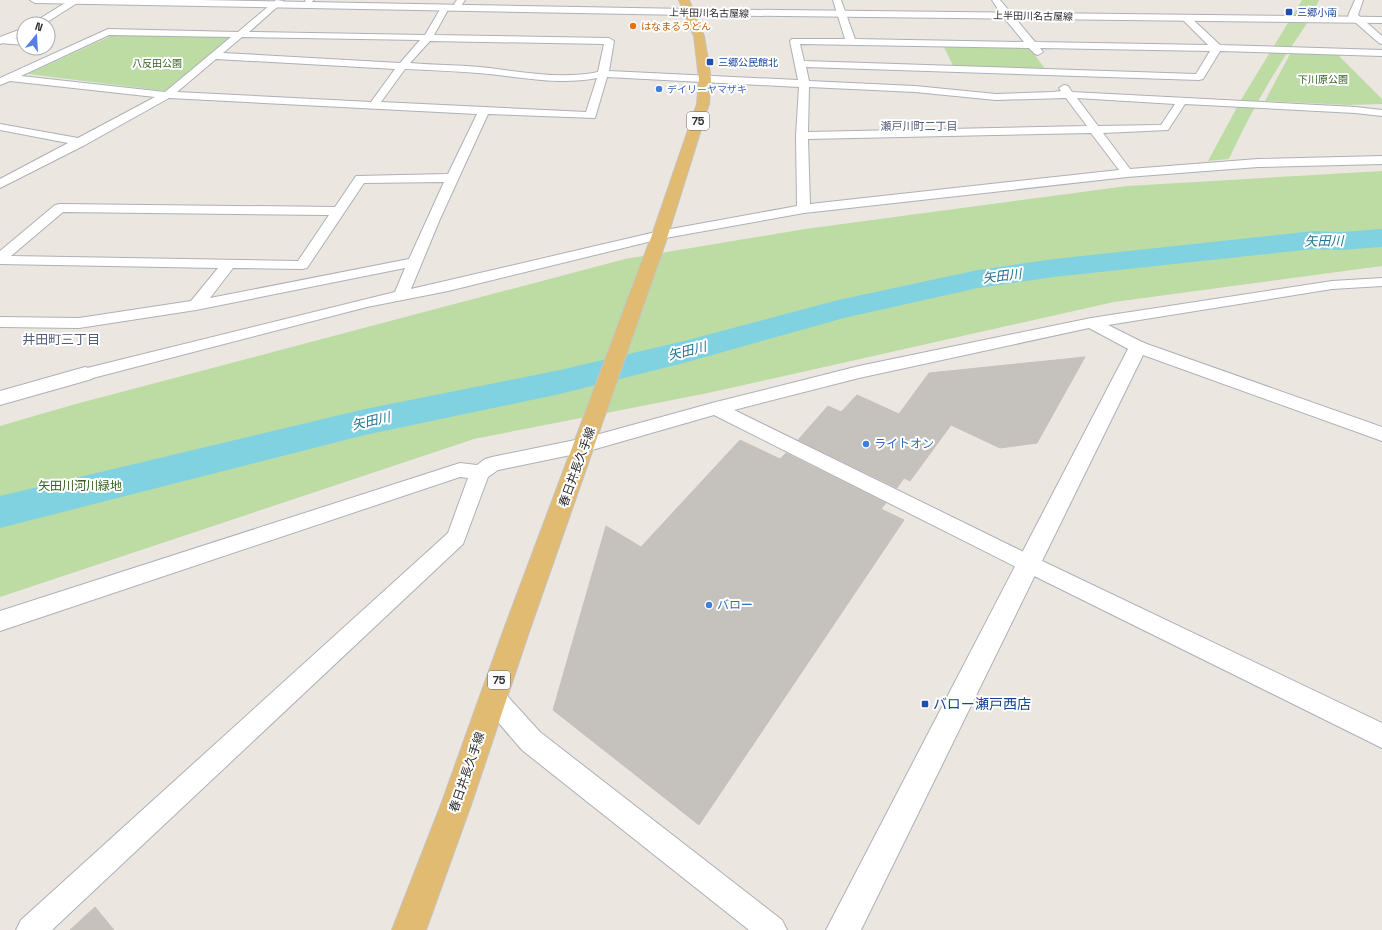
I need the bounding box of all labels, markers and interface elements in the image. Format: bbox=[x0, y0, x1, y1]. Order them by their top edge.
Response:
street label: 上半田川名古屋線 bbox=[669, 6, 749, 20]
place label: 三郷小南 bbox=[1297, 6, 1337, 19]
marker: 三郷小南 bbox=[1284, 7, 1294, 17]
street label: 上半田川名古屋線 bbox=[993, 9, 1073, 23]
north arrow bbox=[16, 16, 56, 56]
text: N bbox=[33, 19, 45, 34]
place label: はなまるうどん bbox=[641, 20, 711, 33]
marker: はなまるうどん bbox=[628, 21, 638, 31]
place label: 三郷公民館北 bbox=[718, 56, 778, 69]
park label: 八反田公園 bbox=[132, 57, 182, 70]
marker: 三郷公民館北 bbox=[705, 57, 715, 67]
park label: 下川原公園 bbox=[1298, 73, 1348, 86]
place label: デイリーヤマザキ bbox=[667, 83, 747, 96]
marker: デイリーヤマザキ bbox=[654, 84, 664, 94]
road number: 75 bbox=[687, 112, 709, 130]
district label: 瀬戸川町二丁目 bbox=[881, 119, 958, 133]
water label: 矢田川 bbox=[1304, 232, 1346, 250]
water label: 矢田川 bbox=[982, 265, 1024, 287]
district label: 井田町三丁目 bbox=[22, 331, 100, 348]
water label: 矢田川 bbox=[666, 338, 710, 364]
water label: 矢田川 bbox=[350, 408, 394, 434]
street label: 春日井長久手線 bbox=[555, 425, 599, 509]
place label: ライトオン bbox=[874, 436, 934, 452]
marker: ライトオン bbox=[861, 439, 871, 449]
park label: 矢田川河川緑地 bbox=[38, 478, 122, 494]
place label: バロー bbox=[717, 597, 753, 613]
marker: バロー bbox=[704, 600, 714, 610]
road number: 75 bbox=[488, 671, 510, 689]
place label: バロー瀬戸西店 bbox=[933, 695, 1031, 713]
marker: バロー瀬戸西店 bbox=[920, 699, 930, 709]
street label: 春日井長久手線 bbox=[446, 730, 488, 814]

